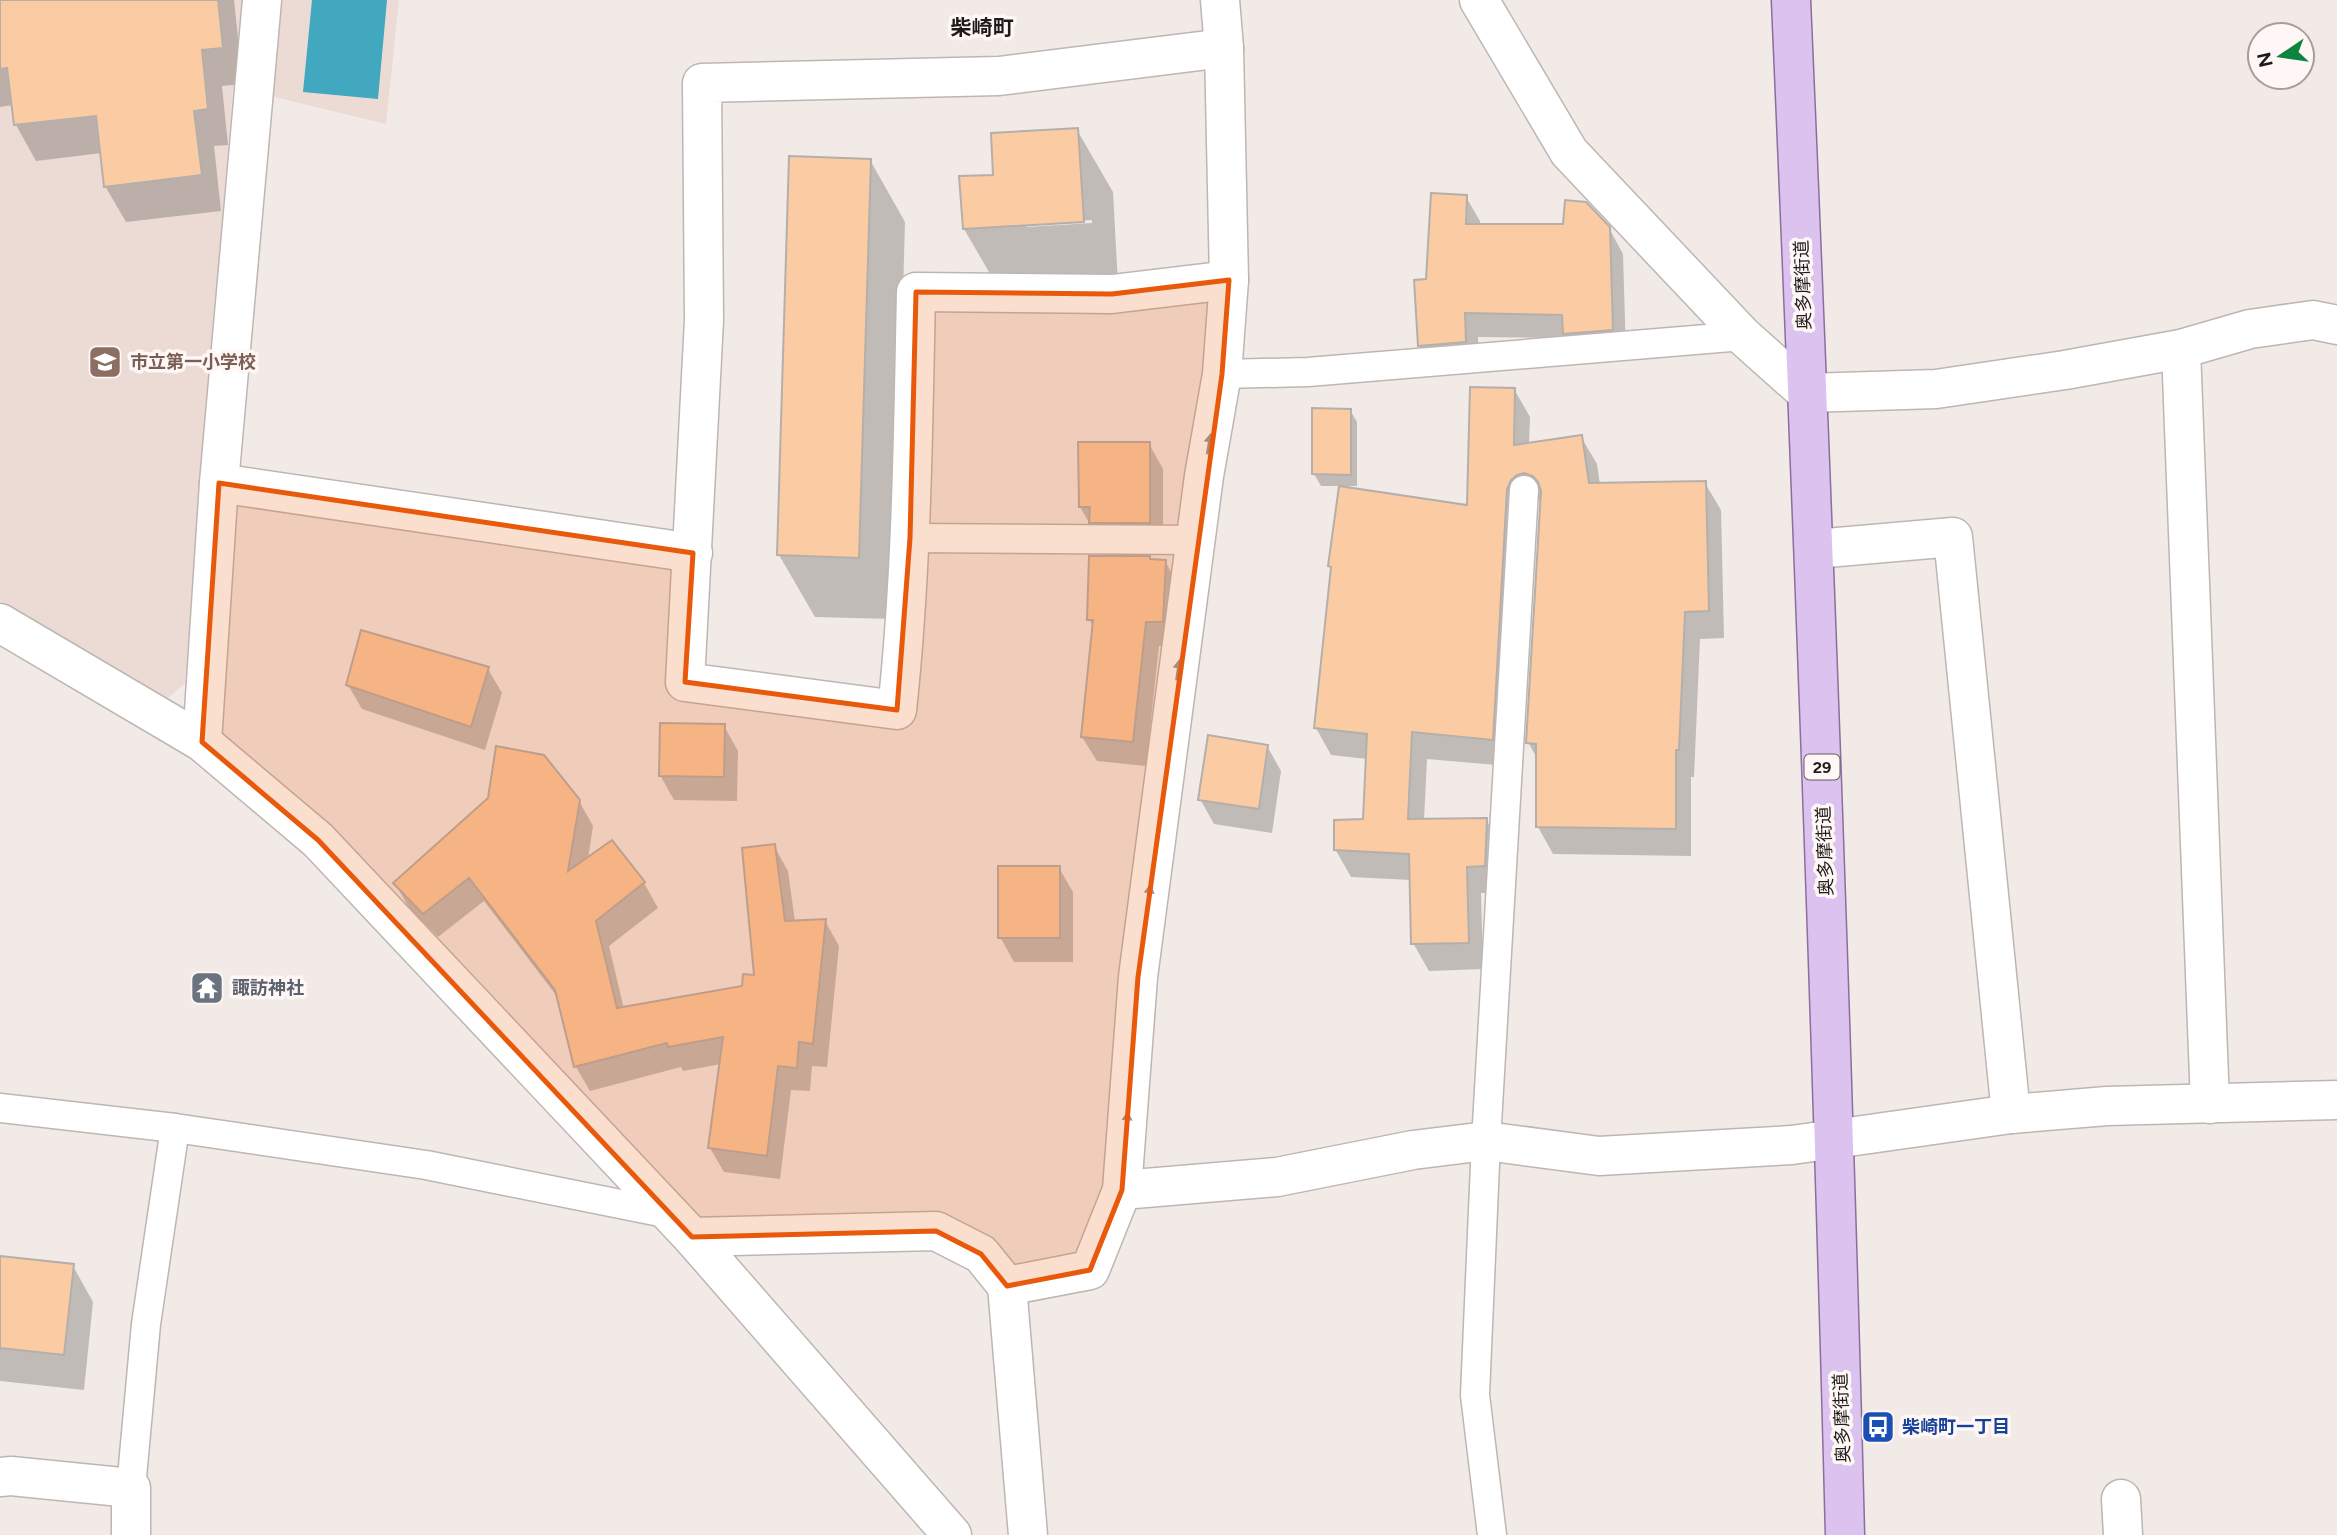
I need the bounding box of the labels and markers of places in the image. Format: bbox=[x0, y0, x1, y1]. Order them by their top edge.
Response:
school or university icon: 市立第一小学校 bbox=[86, 343, 124, 381]
place label: 市立第一小学校 bbox=[130, 351, 256, 373]
temple icon: 諏訪神社 bbox=[188, 969, 226, 1007]
place label: 諏訪神社 bbox=[232, 977, 304, 999]
bus stop icon: 柴崎町一丁目 bbox=[1859, 1408, 1897, 1446]
place label: 柴崎町一丁目 bbox=[1902, 1416, 2010, 1438]

